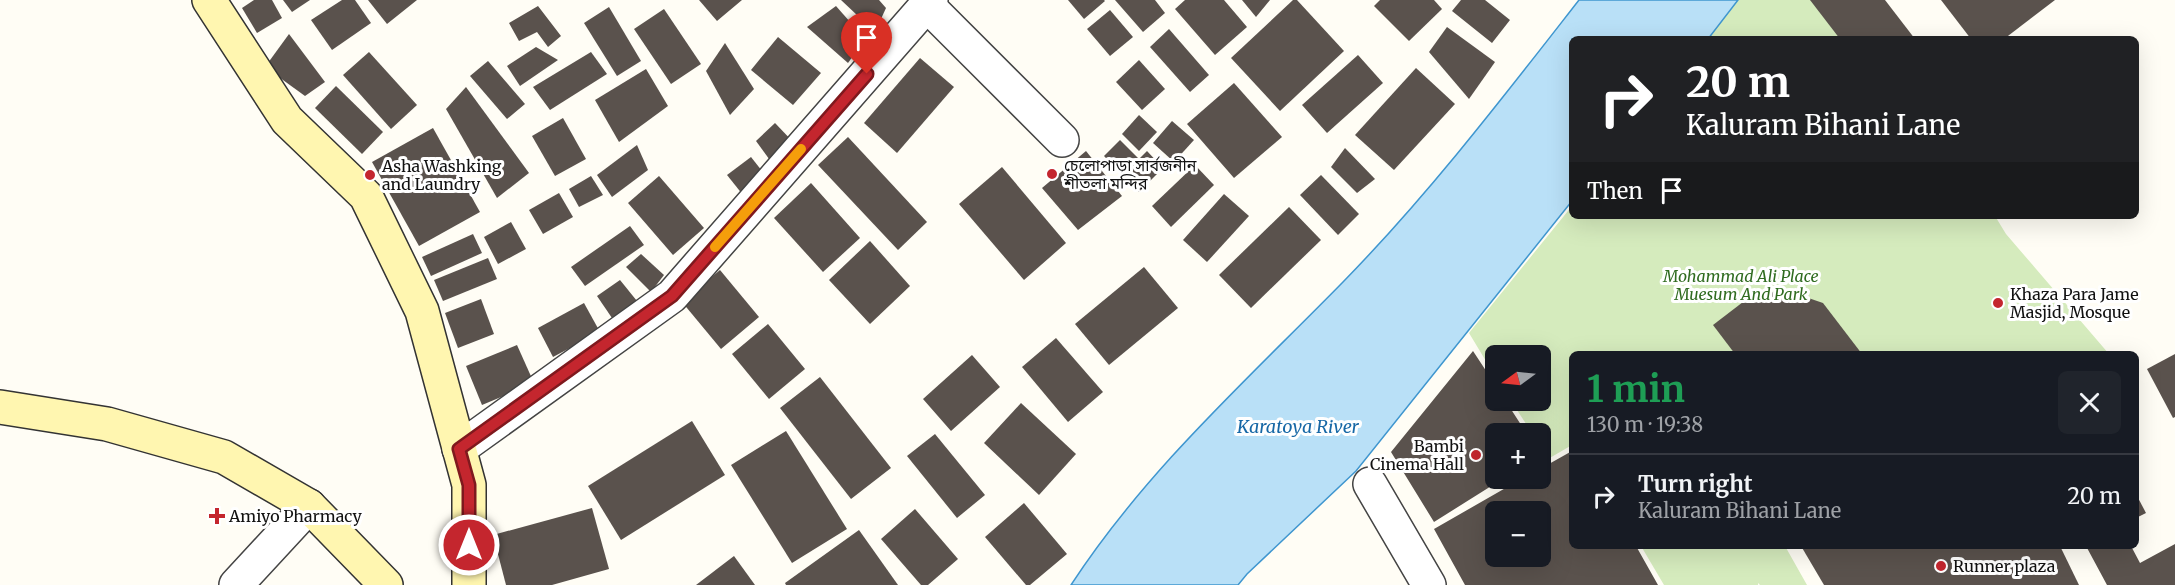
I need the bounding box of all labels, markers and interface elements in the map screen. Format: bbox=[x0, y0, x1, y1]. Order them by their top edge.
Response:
pin bbox=[841, 12, 892, 74]
icon: arrive bbox=[850, 21, 883, 54]
text: 20 m bbox=[1686, 56, 1790, 108]
icon: right bbox=[1587, 60, 1665, 138]
text: Kaluram Bihani Lane bbox=[1686, 108, 1960, 142]
place label: চেলোপাড়া সার্বজনীন শীতলা মন্দির bbox=[1063, 155, 1197, 193]
place label: Asha Washking and Laundry bbox=[381, 156, 502, 194]
marker: চেলোপাড়া সার্বজনীন শীতলা মন্দির bbox=[1045, 167, 1059, 181]
marker: Asha Washking and Laundry bbox=[363, 168, 377, 182]
icon: arrive bbox=[1655, 174, 1688, 207]
text: Then bbox=[1587, 177, 1643, 205]
park label: Mohammad Ali Place Muesum And Park bbox=[1662, 266, 1819, 304]
place label: Khaza Para Jame Masjid, Mosque bbox=[2010, 284, 2139, 322]
marker: Khaza Para Jame Masjid, Mosque bbox=[1991, 296, 2005, 310]
north arrow bbox=[1485, 345, 1551, 411]
map controls bbox=[1485, 345, 1551, 567]
text: 1 min bbox=[1587, 367, 1685, 412]
button: close bbox=[2058, 371, 2121, 434]
text: 130 m · 19:38 bbox=[1587, 412, 1703, 437]
water label: Karatoya River bbox=[1236, 415, 1360, 438]
button: + bbox=[1485, 423, 1551, 489]
place label: Bambi Cinema Hall bbox=[1370, 436, 1464, 474]
marker: Bambi Cinema Hall bbox=[1469, 448, 1483, 462]
text: Turn right bbox=[1638, 470, 1752, 498]
icon: right bbox=[1587, 480, 1620, 513]
text: 20 m bbox=[2067, 482, 2121, 510]
text: Kaluram Bihani Lane bbox=[1638, 498, 1841, 523]
button: − bbox=[1485, 501, 1551, 567]
place label: Amiyo Pharmacy bbox=[228, 506, 362, 526]
marker: Amiyo Pharmacy bbox=[210, 509, 224, 523]
position arrow bbox=[437, 513, 501, 577]
place label: Runner plaza bbox=[1953, 556, 2056, 576]
marker: Runner plaza bbox=[1934, 559, 1948, 573]

